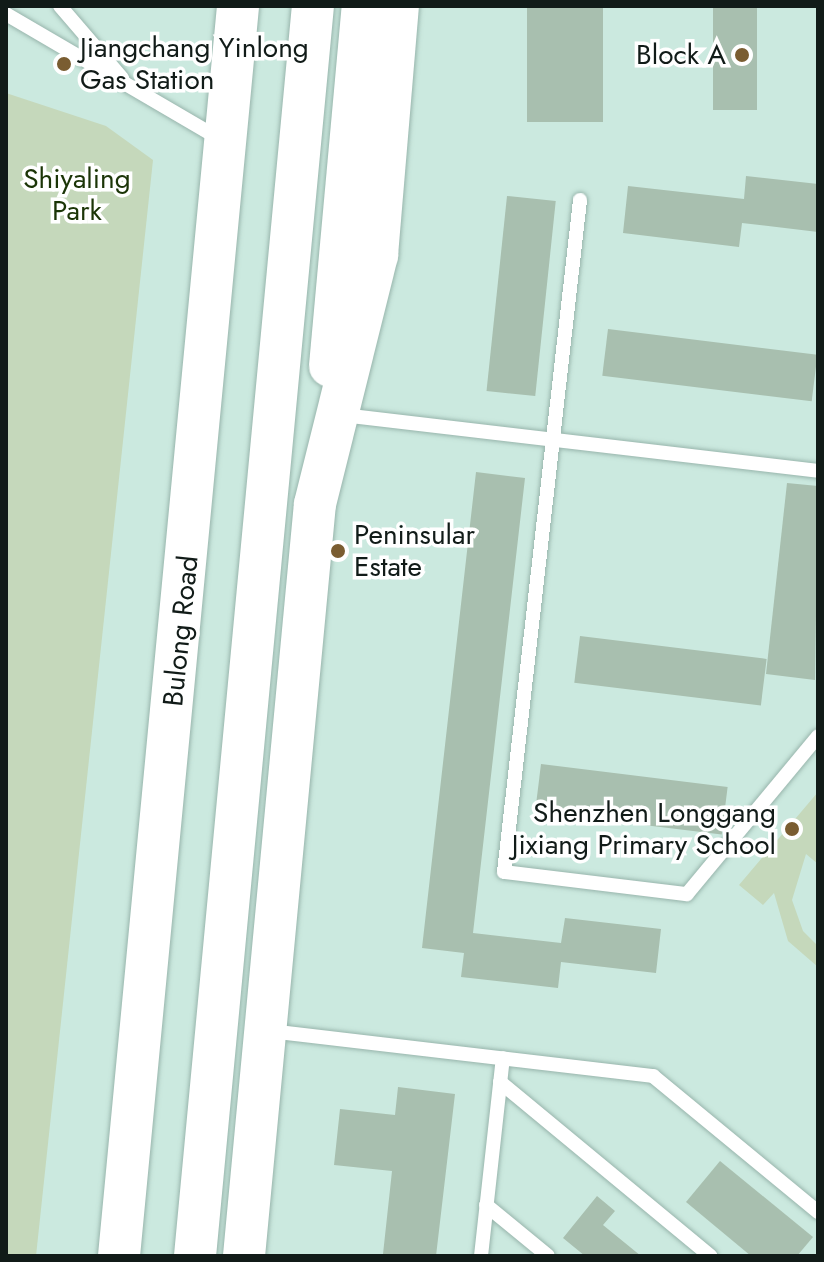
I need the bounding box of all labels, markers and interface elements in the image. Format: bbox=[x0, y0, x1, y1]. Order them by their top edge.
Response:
place label: Jiangchang Yinlong Gas Station bbox=[80, 31, 309, 97]
place label: Block A bbox=[636, 38, 726, 72]
marker: Block A bbox=[733, 46, 751, 64]
marker: Jiangchang Yinlong Gas Station bbox=[55, 55, 73, 73]
park label: Shiyaling Park bbox=[23, 162, 131, 228]
place label: Peninsular Estate bbox=[354, 518, 475, 584]
marker: Peninsular Estate bbox=[329, 542, 347, 560]
street label: Bulong Road bbox=[156, 554, 206, 708]
place label: Shenzhen Longgang Jixiang Primary School bbox=[512, 796, 776, 862]
marker: Shenzhen Longgang Jixiang Primary School bbox=[783, 820, 801, 838]

